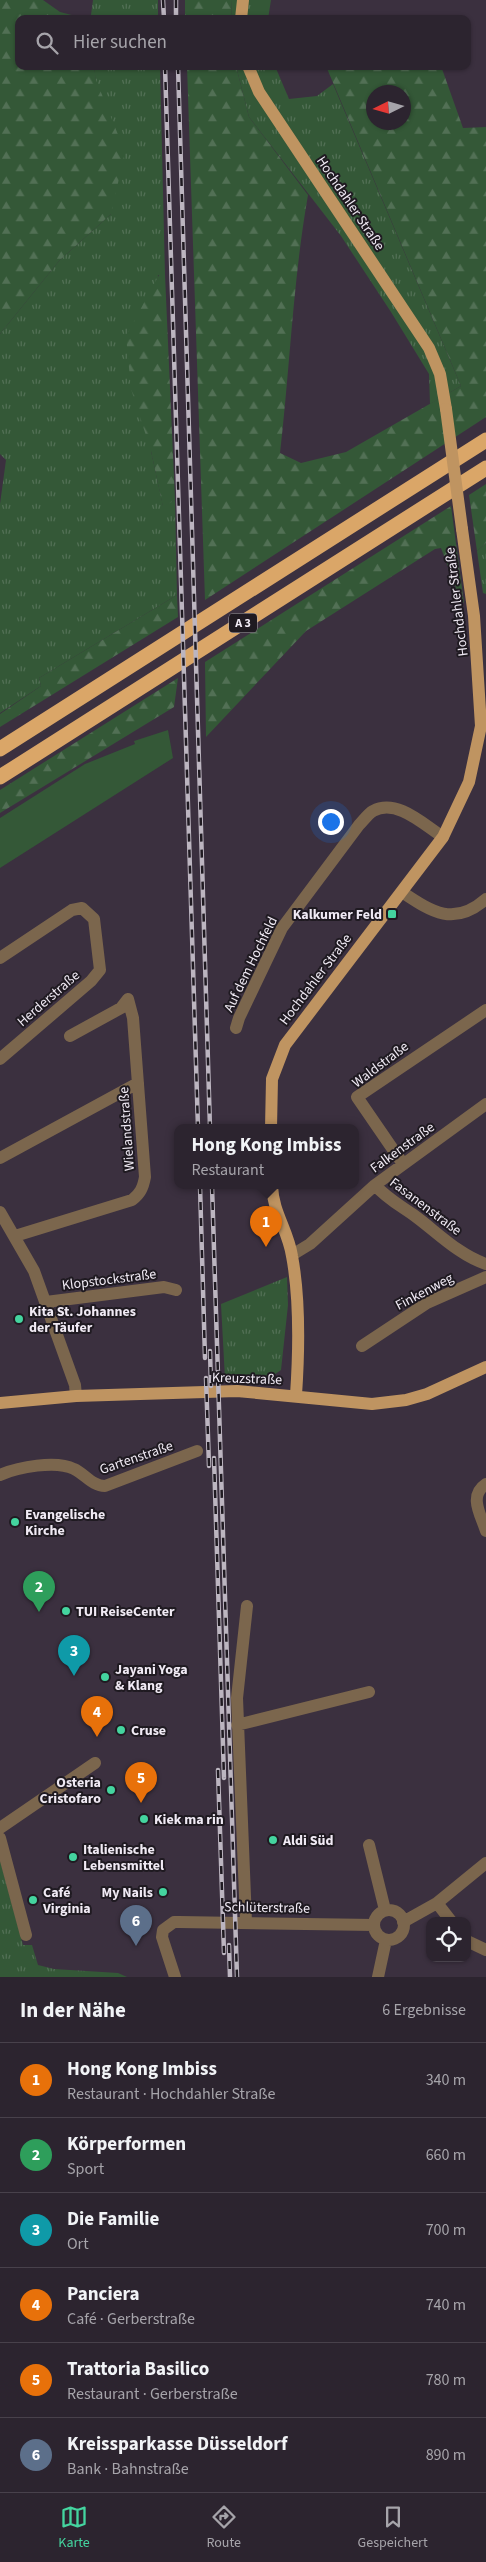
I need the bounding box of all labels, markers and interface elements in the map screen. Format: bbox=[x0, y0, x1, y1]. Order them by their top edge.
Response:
search box bbox=[15, 15, 471, 70]
icon: search bbox=[33, 29, 61, 57]
text: Hier suchen bbox=[73, 29, 167, 56]
north arrow bbox=[366, 85, 411, 130]
street label: Hochdahler Straße bbox=[311, 152, 389, 255]
street label: Hochdahler Straße bbox=[440, 546, 474, 658]
road number: A 3 bbox=[229, 614, 257, 632]
your location bbox=[318, 809, 344, 835]
place label: Kalkumer Feld bbox=[293, 905, 382, 925]
marker: Kalkumer Feld bbox=[386, 908, 398, 920]
street label: Auf dem Hochfeld bbox=[219, 913, 283, 1016]
street label: Hochdahler Straße bbox=[275, 930, 357, 1029]
street label: Herderstraße bbox=[13, 966, 84, 1032]
street label: Waldstraße bbox=[348, 1037, 413, 1093]
street label: Wielandstraße bbox=[114, 1086, 140, 1172]
street label: Falkenstraße bbox=[366, 1118, 439, 1178]
popup bbox=[174, 1124, 359, 1189]
text: Hong Kong Imbiss bbox=[192, 1132, 341, 1159]
text: Restaurant bbox=[192, 1159, 264, 1181]
street label: Fasanenstraße bbox=[385, 1173, 466, 1241]
pin: 1 bbox=[250, 1206, 282, 1247]
street label: Klopstockstraße bbox=[61, 1264, 158, 1296]
street label: Finkenweg bbox=[392, 1268, 457, 1316]
place label: Kita St. Johannes der Täufer bbox=[29, 1302, 136, 1338]
marker: Kita St. Johannes der Täufer bbox=[13, 1313, 25, 1325]
street label: Kreuzstraße bbox=[212, 1368, 282, 1390]
street label: Gartenstraße bbox=[97, 1436, 176, 1480]
place label: Evangelische Kirche bbox=[25, 1505, 105, 1541]
marker: Evangelische Kirche bbox=[9, 1516, 21, 1528]
pin: 2 bbox=[23, 1571, 55, 1612]
place label: TUI ReiseCenter bbox=[76, 1602, 175, 1622]
marker: TUI ReiseCenter bbox=[60, 1605, 72, 1617]
pin: 3 bbox=[58, 1635, 90, 1676]
place label: Jayani Yoga & Klang bbox=[115, 1660, 188, 1696]
marker: Jayani Yoga & Klang bbox=[99, 1671, 111, 1683]
pin: 4 bbox=[81, 1696, 113, 1737]
place label: Cruse bbox=[131, 1721, 166, 1741]
marker: Cruse bbox=[115, 1724, 127, 1736]
pin: 5 bbox=[125, 1762, 157, 1803]
place label: Osteria Cristofaro bbox=[40, 1773, 101, 1809]
marker: Osteria Cristofaro bbox=[105, 1784, 117, 1796]
place label: Kiek ma rin bbox=[154, 1810, 224, 1830]
marker: Kiek ma rin bbox=[138, 1813, 150, 1825]
place label: Aldi Süd bbox=[282, 1831, 333, 1851]
marker: Aldi Süd bbox=[267, 1834, 279, 1846]
place label: Italienische Lebensmittel bbox=[83, 1840, 164, 1876]
marker: Italienische Lebensmittel bbox=[67, 1851, 79, 1863]
place label: Café Virginia bbox=[42, 1883, 91, 1919]
place label: My Nails bbox=[101, 1883, 153, 1903]
marker: My Nails bbox=[157, 1886, 169, 1898]
marker: Café Virginia bbox=[27, 1894, 39, 1906]
street label: Schlüterstraße bbox=[224, 1897, 310, 1919]
pin: 6 bbox=[120, 1905, 152, 1946]
map controls bbox=[426, 1917, 471, 1962]
button: locate bbox=[426, 1917, 471, 1962]
text: In der Nähe bbox=[20, 1995, 126, 2025]
text: 6 Ergebnisse bbox=[382, 1999, 466, 2021]
text: Hong Kong Imbiss bbox=[67, 2056, 217, 2083]
text: 1 bbox=[32, 2069, 40, 2091]
text: 340 m bbox=[426, 2069, 466, 2091]
text: Restaurant · Hochdahler Straße bbox=[67, 2083, 275, 2105]
text: Körperformen bbox=[67, 2131, 186, 2158]
text: 2 bbox=[32, 2144, 40, 2166]
text: 660 m bbox=[426, 2144, 466, 2166]
text: Sport bbox=[67, 2158, 104, 2180]
text: Die Familie bbox=[67, 2206, 159, 2233]
text: 3 bbox=[32, 2219, 40, 2241]
text: 700 m bbox=[426, 2219, 466, 2241]
text: Ort bbox=[67, 2233, 89, 2255]
text: Panciera bbox=[67, 2281, 140, 2308]
text: 4 bbox=[32, 2294, 40, 2316]
text: 740 m bbox=[426, 2294, 466, 2316]
text: Café · Gerberstraße bbox=[67, 2308, 195, 2330]
text: Trattoria Basilico bbox=[67, 2356, 209, 2383]
text: 5 bbox=[32, 2369, 40, 2391]
text: 780 m bbox=[426, 2369, 466, 2391]
text: Restaurant · Gerberstraße bbox=[67, 2383, 238, 2405]
text: Kreissparkasse Düsseldorf bbox=[67, 2431, 287, 2458]
text: 6 bbox=[32, 2444, 40, 2466]
text: 890 m bbox=[426, 2444, 466, 2466]
text: Bank · Bahnstraße bbox=[67, 2458, 189, 2480]
tab: Karte bbox=[58, 2503, 90, 2553]
tab: Route bbox=[206, 2503, 241, 2553]
tab: Gespeichert bbox=[358, 2503, 428, 2553]

